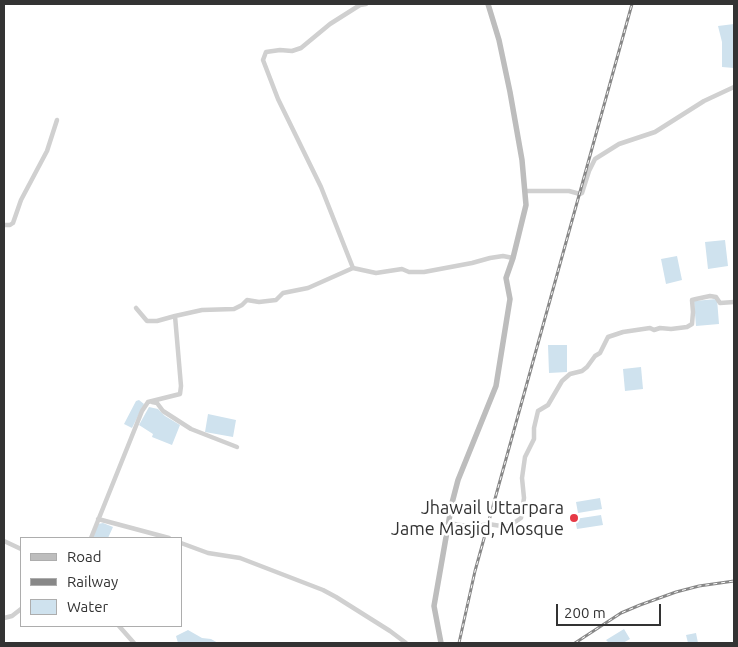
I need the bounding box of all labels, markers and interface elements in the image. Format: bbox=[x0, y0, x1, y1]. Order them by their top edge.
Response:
place label: Jhawail Uttarpara Jame Masjid, Mosque bbox=[391, 497, 564, 540]
marker: Jhawail Uttarpara Jame Masjid, Mosque bbox=[568, 512, 580, 524]
legend bbox=[20, 537, 182, 627]
text: Road bbox=[67, 548, 102, 565]
text: Railway bbox=[67, 573, 118, 590]
scale bar bbox=[558, 594, 663, 626]
text: Water bbox=[67, 598, 108, 615]
text: 200 m bbox=[564, 604, 606, 621]

